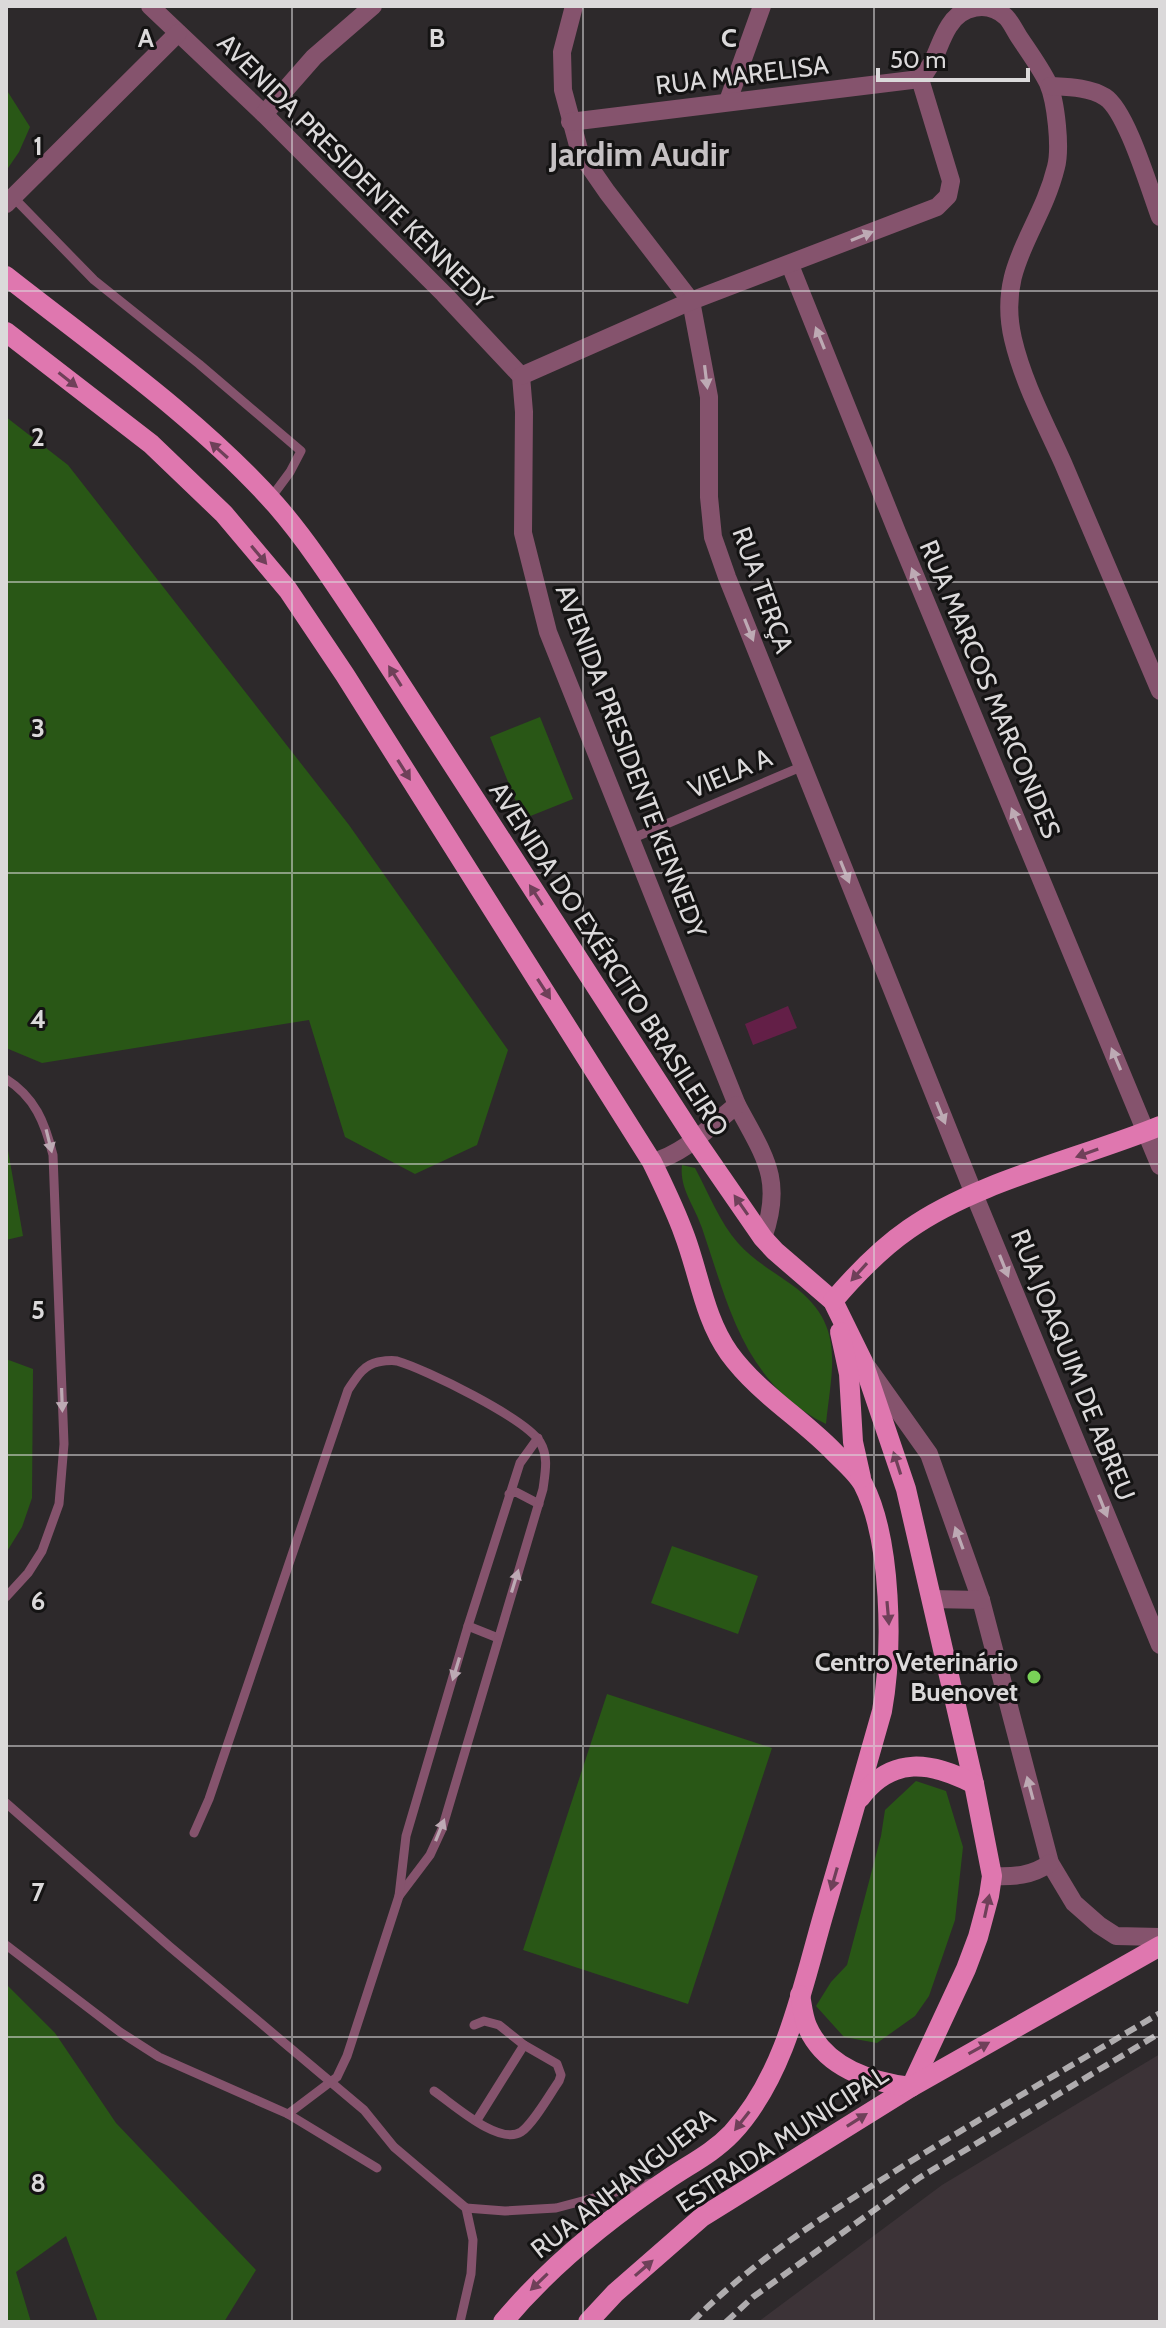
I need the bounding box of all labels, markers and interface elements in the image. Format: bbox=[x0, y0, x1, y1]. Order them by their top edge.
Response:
text: A bbox=[138, 22, 155, 54]
text: B bbox=[429, 22, 445, 54]
text: C bbox=[721, 22, 737, 54]
street label: AVENIDA PRESIDENTE KENNEDY bbox=[211, 27, 499, 315]
scale bar bbox=[878, 32, 1028, 82]
text: 50 m bbox=[890, 45, 946, 74]
street label: RUA MARELISA bbox=[654, 49, 830, 101]
text: 1 bbox=[33, 130, 43, 162]
district label: Jardim Audir bbox=[548, 133, 730, 175]
one-way arrow bbox=[850, 229, 874, 242]
one-way arrow bbox=[813, 326, 826, 350]
one-way arrow bbox=[700, 365, 713, 390]
one-way arrow bbox=[58, 371, 78, 387]
text: 2 bbox=[31, 421, 45, 453]
one-way arrow bbox=[210, 441, 229, 459]
street label: RUA TERÇA bbox=[725, 523, 801, 657]
street label: RUA MARCOS MARCONDES bbox=[913, 535, 1067, 843]
one-way arrow bbox=[250, 545, 266, 565]
one-way arrow bbox=[910, 567, 923, 591]
street label: AVENIDA PRESIDENTE KENNEDY bbox=[549, 580, 713, 942]
one-way arrow bbox=[742, 618, 755, 642]
one-way arrow bbox=[389, 665, 403, 687]
text: 3 bbox=[31, 712, 45, 744]
street label: VIELA A bbox=[683, 741, 777, 805]
one-way arrow bbox=[397, 759, 411, 781]
street label: AVENIDA DO EXÉRCITO BRASILEIRO bbox=[482, 776, 736, 1142]
one-way arrow bbox=[1010, 807, 1023, 831]
one-way arrow bbox=[839, 860, 852, 884]
one-way arrow bbox=[529, 884, 544, 906]
one-way arrow bbox=[536, 978, 550, 1000]
text: 4 bbox=[30, 1003, 46, 1035]
one-way arrow bbox=[1110, 1047, 1123, 1071]
one-way arrow bbox=[935, 1101, 948, 1125]
one-way arrow bbox=[44, 1128, 56, 1153]
one-way arrow bbox=[1075, 1147, 1099, 1160]
one-way arrow bbox=[734, 1195, 749, 1216]
street label: RUA JOAQUIM DE ABREU bbox=[1004, 1225, 1142, 1505]
one-way arrow bbox=[997, 1254, 1010, 1278]
one-way arrow bbox=[851, 1261, 868, 1281]
text: 5 bbox=[31, 1294, 45, 1326]
one-way arrow bbox=[56, 1388, 69, 1413]
one-way arrow bbox=[890, 1451, 902, 1475]
one-way arrow bbox=[1097, 1495, 1110, 1519]
one-way arrow bbox=[953, 1526, 965, 1550]
one-way arrow bbox=[510, 1569, 522, 1593]
text: 6 bbox=[31, 1585, 45, 1617]
one-way arrow bbox=[882, 1601, 895, 1626]
place label: Centro Veterinário Buenovet bbox=[815, 1646, 1018, 1708]
one-way arrow bbox=[449, 1657, 462, 1681]
marker: Centro Veterinário Buenovet bbox=[1025, 1668, 1043, 1686]
one-way arrow bbox=[1024, 1775, 1036, 1800]
one-way arrow bbox=[434, 1818, 447, 1842]
one-way arrow bbox=[827, 1867, 839, 1892]
text: 7 bbox=[31, 1876, 45, 1908]
one-way arrow bbox=[981, 1893, 994, 1918]
one-way arrow bbox=[968, 2042, 990, 2056]
street label: ESTRADA MUNICIPAL bbox=[670, 2059, 894, 2219]
street label: RUA ANHANGUERA bbox=[524, 2101, 722, 2265]
one-way arrow bbox=[733, 2110, 750, 2131]
one-way arrow bbox=[846, 2114, 868, 2128]
text: 8 bbox=[30, 2167, 46, 2199]
one-way arrow bbox=[634, 2259, 653, 2277]
one-way arrow bbox=[530, 2273, 549, 2291]

